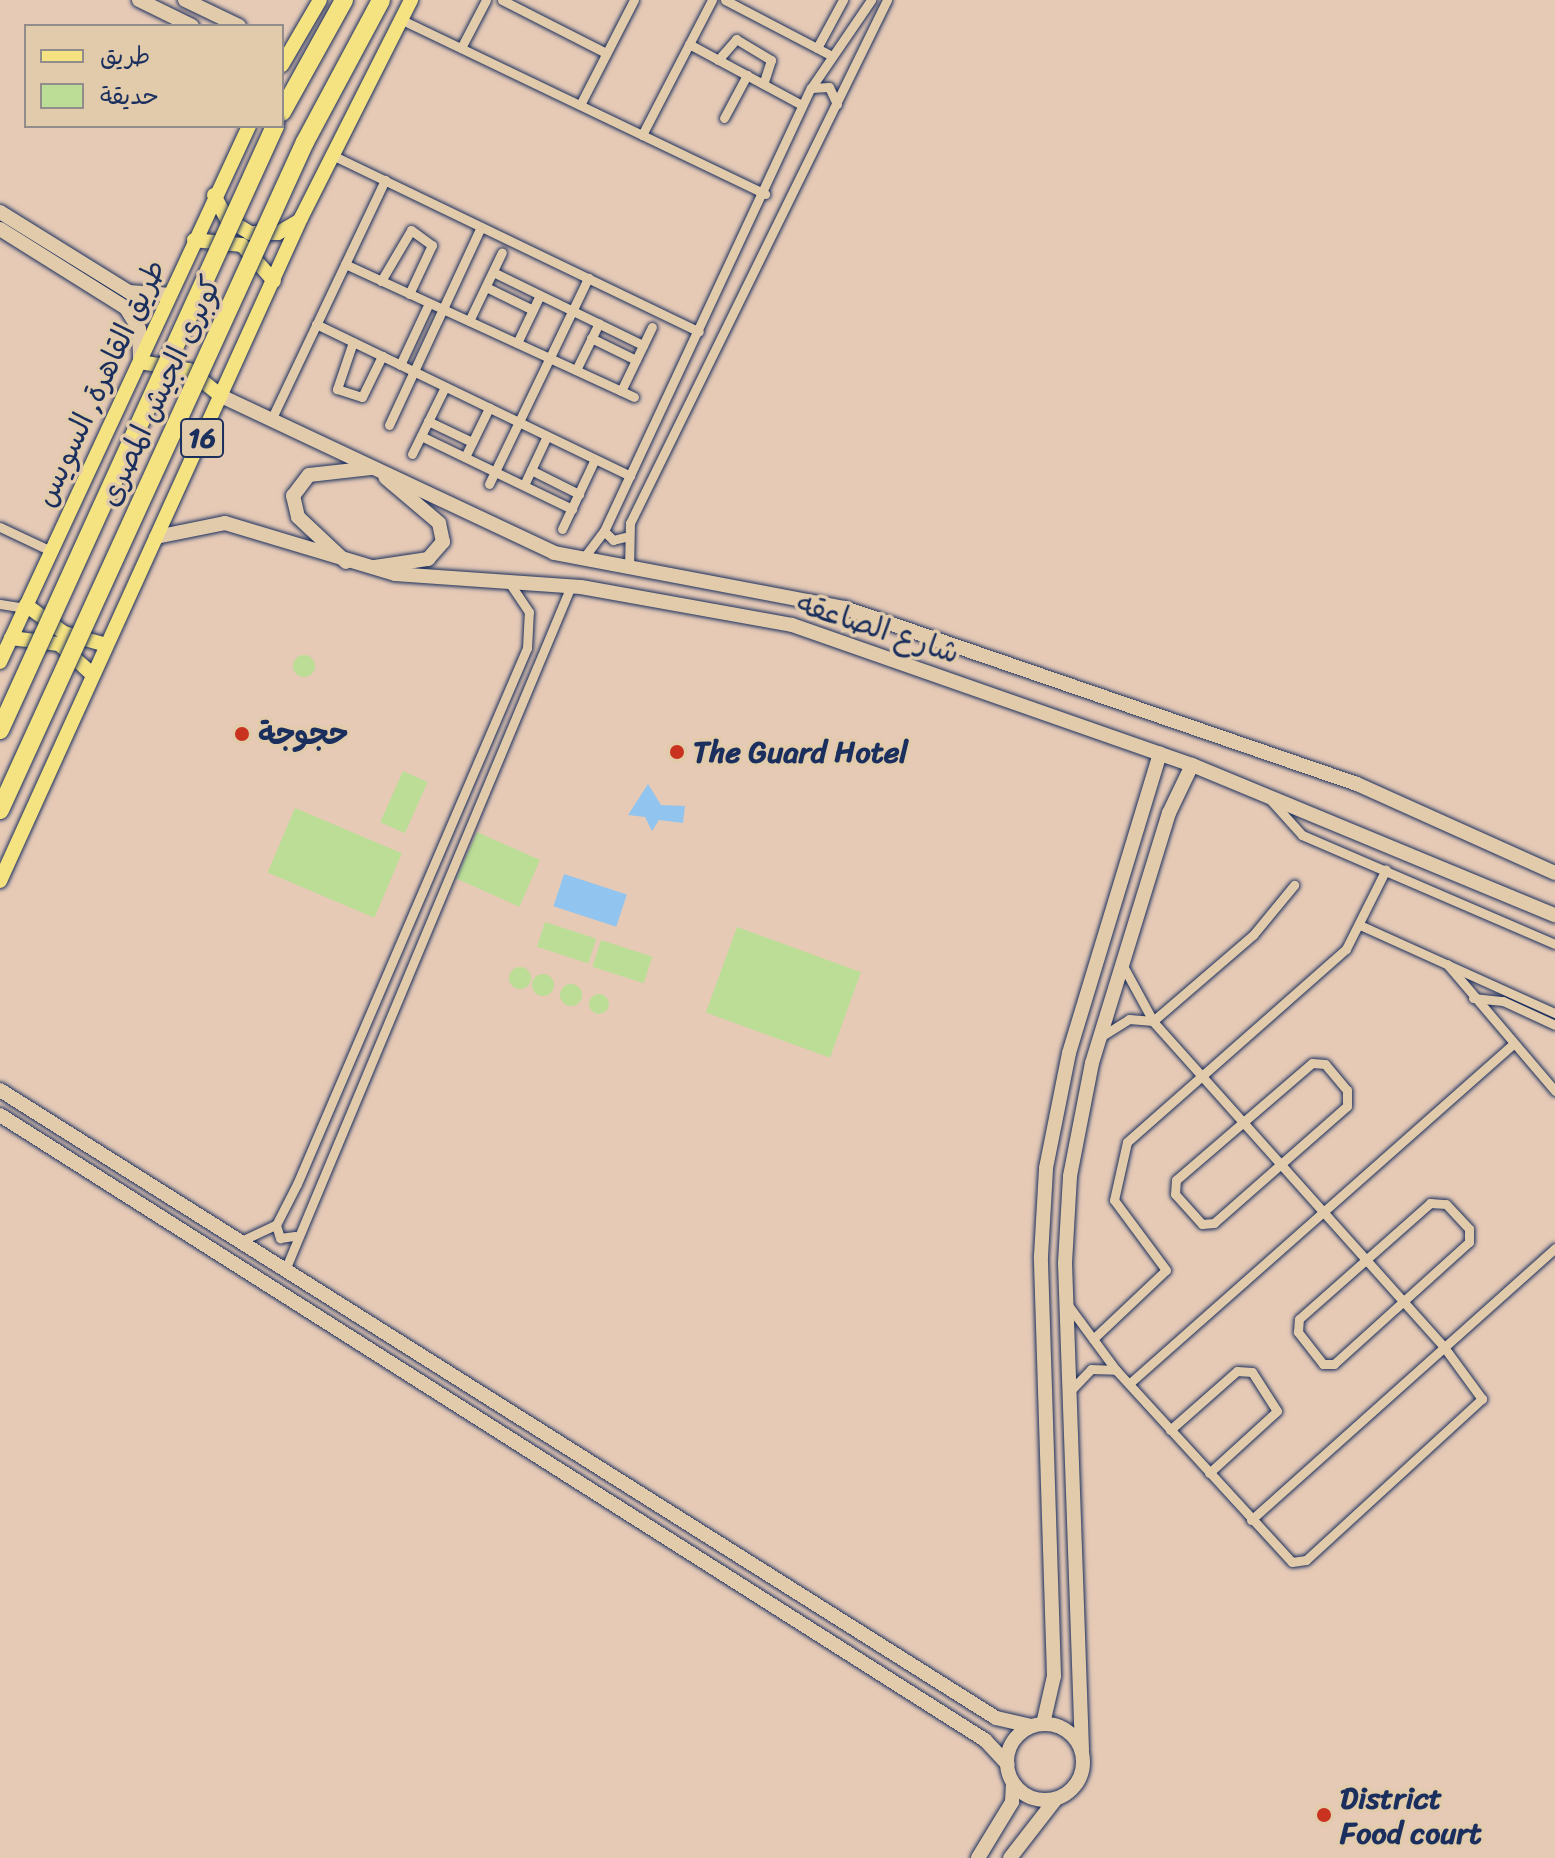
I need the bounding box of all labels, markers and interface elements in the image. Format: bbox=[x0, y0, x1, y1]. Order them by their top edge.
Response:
legend bbox=[24, 24, 284, 128]
text: طريق bbox=[100, 35, 150, 77]
text: حديقة bbox=[100, 75, 159, 117]
street label: طريق القاهرة, السويس bbox=[27, 254, 173, 512]
street label: كوبرى الجيش المصرى bbox=[91, 270, 229, 512]
road number: 16 bbox=[180, 414, 224, 462]
street label: شارع الصاعقه bbox=[792, 585, 964, 671]
place label: حجوجة bbox=[258, 716, 348, 752]
marker: حجوجة bbox=[233, 725, 251, 743]
place label: The Guard Hotel bbox=[693, 734, 908, 770]
marker: The Guard Hotel bbox=[668, 743, 686, 761]
place label: District Food court bbox=[1340, 1780, 1481, 1850]
marker: District Food court bbox=[1315, 1806, 1333, 1824]

